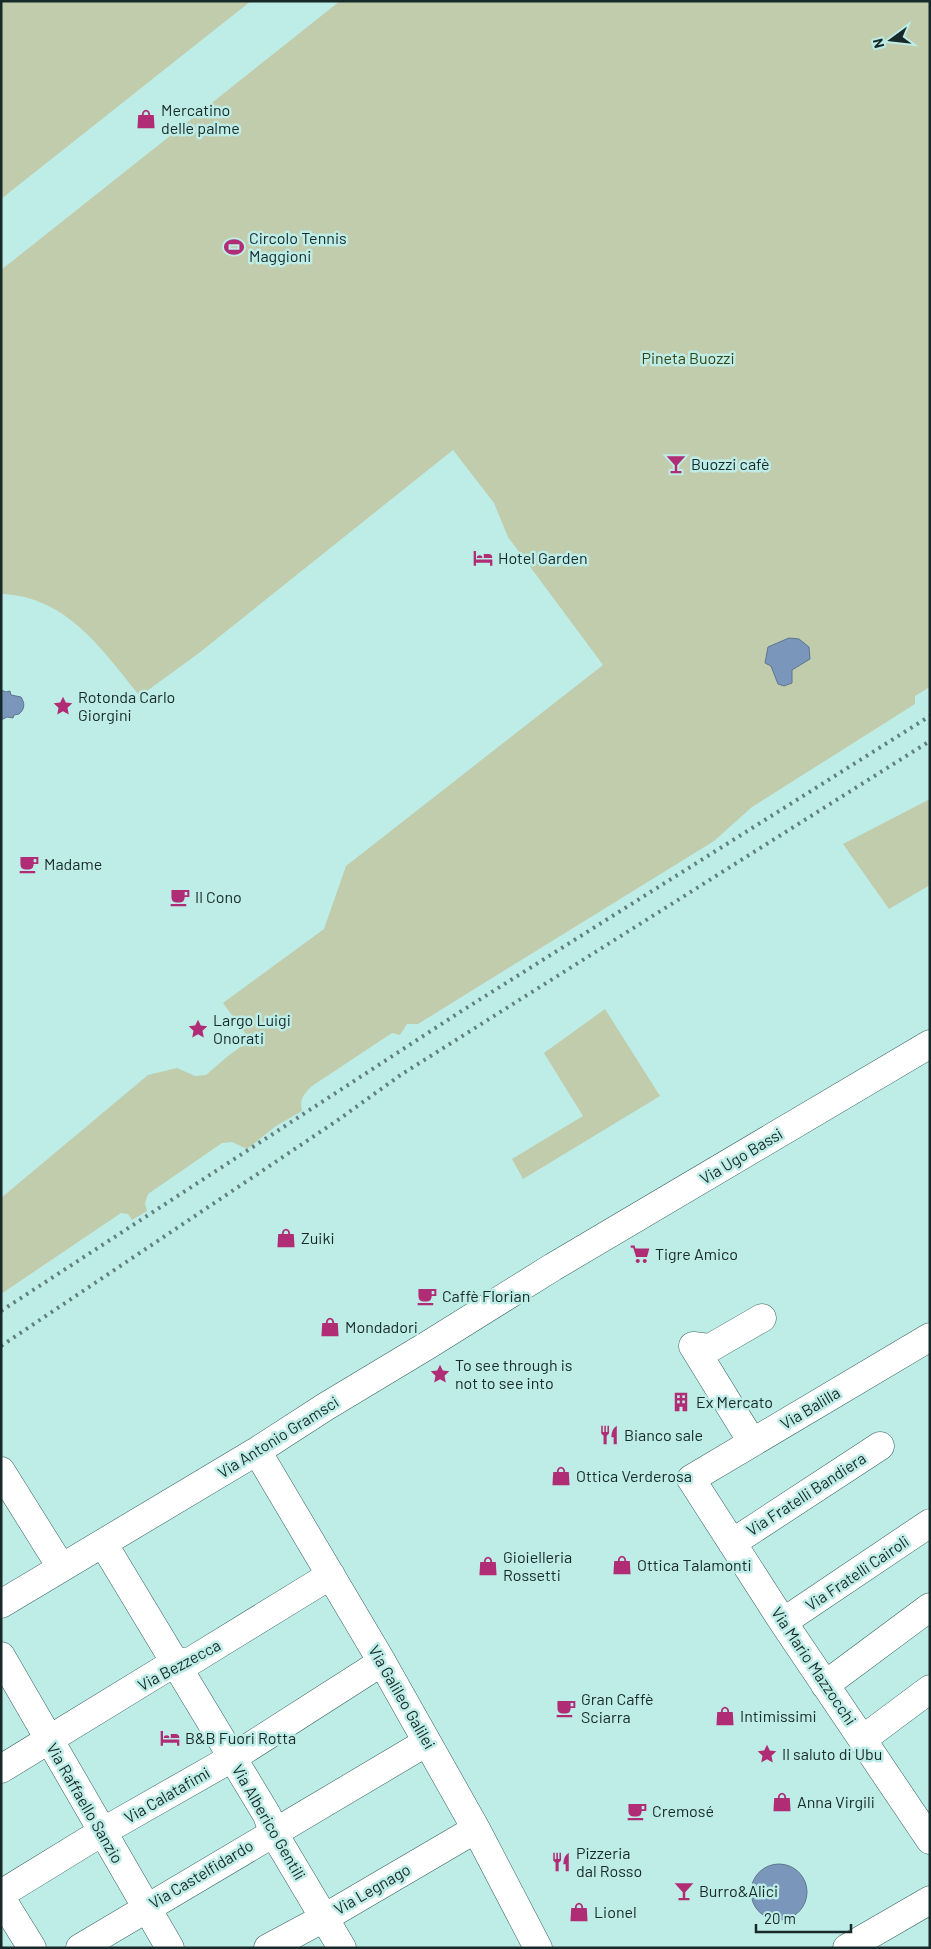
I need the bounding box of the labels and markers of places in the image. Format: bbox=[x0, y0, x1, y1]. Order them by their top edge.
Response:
place label: Mercatino delle palme bbox=[161, 100, 240, 137]
shop icon: Mercatino delle palme bbox=[135, 108, 157, 130]
place label: Circolo Tennis Maggioni bbox=[249, 228, 347, 265]
sports icon: Circolo Tennis Maggioni bbox=[223, 236, 245, 258]
bar icon: Buozzi cafè bbox=[665, 453, 687, 475]
place label: Buozzi cafè bbox=[691, 454, 770, 473]
hotel icon: Hotel Garden bbox=[472, 547, 494, 569]
place label: Hotel Garden bbox=[498, 548, 588, 567]
place label: Rotonda Carlo Giorgini bbox=[78, 687, 175, 724]
place icon: Rotonda Carlo Giorgini bbox=[52, 695, 74, 717]
cafe icon: Madame bbox=[18, 853, 40, 875]
place label: Madame bbox=[44, 854, 102, 873]
cafe icon: Il Cono bbox=[169, 886, 191, 908]
place label: Il Cono bbox=[195, 887, 242, 906]
place label: Largo Luigi Onorati bbox=[213, 1010, 291, 1047]
place icon: Largo Luigi Onorati bbox=[187, 1018, 209, 1040]
shop icon: Zuiki bbox=[275, 1227, 297, 1249]
place label: Zuiki bbox=[301, 1228, 335, 1247]
supermarket icon: Tigre Amico bbox=[629, 1243, 651, 1265]
place label: Tigre Amico bbox=[655, 1244, 738, 1263]
cafe icon: Caffè Florian bbox=[416, 1285, 438, 1307]
place label: Caffè Florian bbox=[442, 1286, 530, 1305]
shop icon: Mondadori bbox=[319, 1316, 341, 1338]
place label: Mondadori bbox=[345, 1317, 418, 1336]
place label: To see through is not to see into bbox=[455, 1355, 573, 1392]
place icon: To see through is not to see into bbox=[429, 1363, 451, 1385]
building icon: Ex Mercato bbox=[670, 1391, 692, 1413]
place label: Ex Mercato bbox=[696, 1392, 773, 1411]
restaurant icon: Bianco sale bbox=[598, 1424, 620, 1446]
place label: Bianco sale bbox=[624, 1425, 703, 1444]
shop icon: Ottica Verderosa bbox=[550, 1465, 572, 1487]
place label: Ottica Verderosa bbox=[576, 1466, 692, 1485]
place label: Gioielleria Rossetti bbox=[503, 1547, 572, 1584]
shop icon: Ottica Talamonti bbox=[611, 1554, 633, 1576]
shop icon: Gioielleria Rossetti bbox=[477, 1555, 499, 1577]
place label: Ottica Talamonti bbox=[637, 1555, 752, 1574]
place label: Gran Caffè Sciarra bbox=[581, 1689, 653, 1726]
cafe icon: Gran Caffè Sciarra bbox=[555, 1697, 577, 1719]
shop icon: Intimissimi bbox=[714, 1705, 736, 1727]
place label: Intimissimi bbox=[740, 1706, 817, 1725]
hotel icon: B&B Fuori Rotta bbox=[159, 1727, 181, 1749]
place label: B&B Fuori Rotta bbox=[185, 1728, 296, 1747]
place icon: Il saluto di Ubu bbox=[756, 1743, 778, 1765]
place label: Il saluto di Ubu bbox=[782, 1744, 882, 1763]
shop icon: Anna Virgili bbox=[771, 1791, 793, 1813]
place label: Anna Virgili bbox=[797, 1792, 875, 1811]
cafe icon: Cremosé bbox=[626, 1800, 648, 1822]
place label: Cremosé bbox=[652, 1801, 714, 1820]
place label: Pizzeria dal Rosso bbox=[576, 1843, 642, 1880]
restaurant icon: Pizzeria dal Rosso bbox=[550, 1851, 572, 1873]
bar icon: Burro&Alici bbox=[673, 1880, 695, 1902]
place label: Burro&Alici bbox=[699, 1881, 778, 1900]
shop icon: Lionel bbox=[568, 1901, 590, 1923]
place label: Lionel bbox=[594, 1902, 637, 1921]

